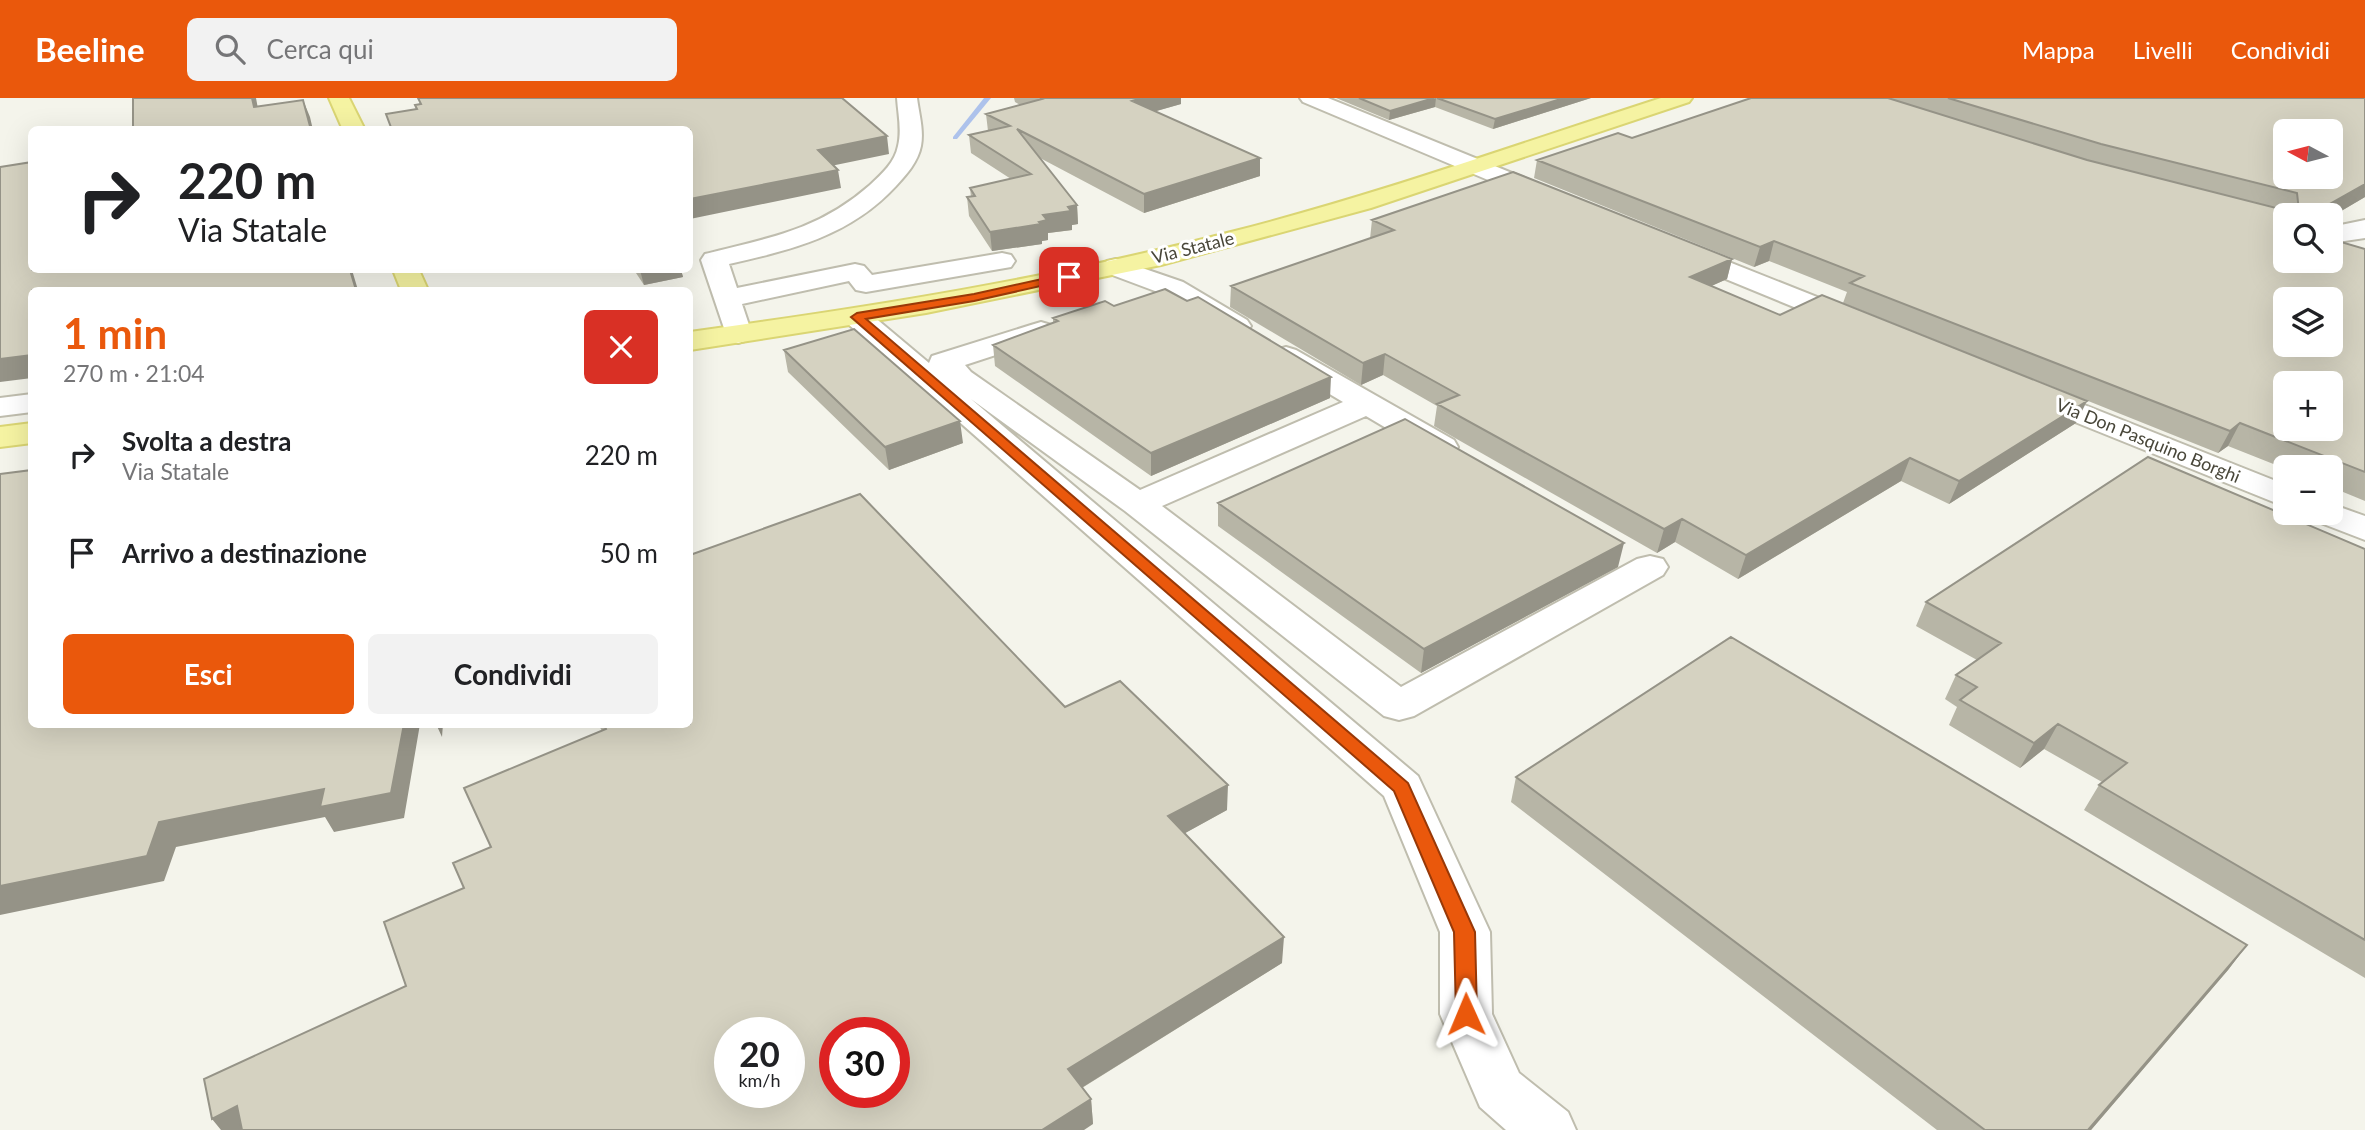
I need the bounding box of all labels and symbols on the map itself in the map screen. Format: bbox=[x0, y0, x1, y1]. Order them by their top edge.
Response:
north arrow bbox=[2273, 119, 2343, 189]
street label: Via Statale bbox=[1149, 226, 1236, 268]
pin bbox=[1039, 247, 1099, 307]
street label: Via Don Pasquino Borghi bbox=[2053, 393, 2244, 487]
position arrow bbox=[1429, 977, 1503, 1051]
speed limit sign: 30 bbox=[819, 1017, 910, 1108]

